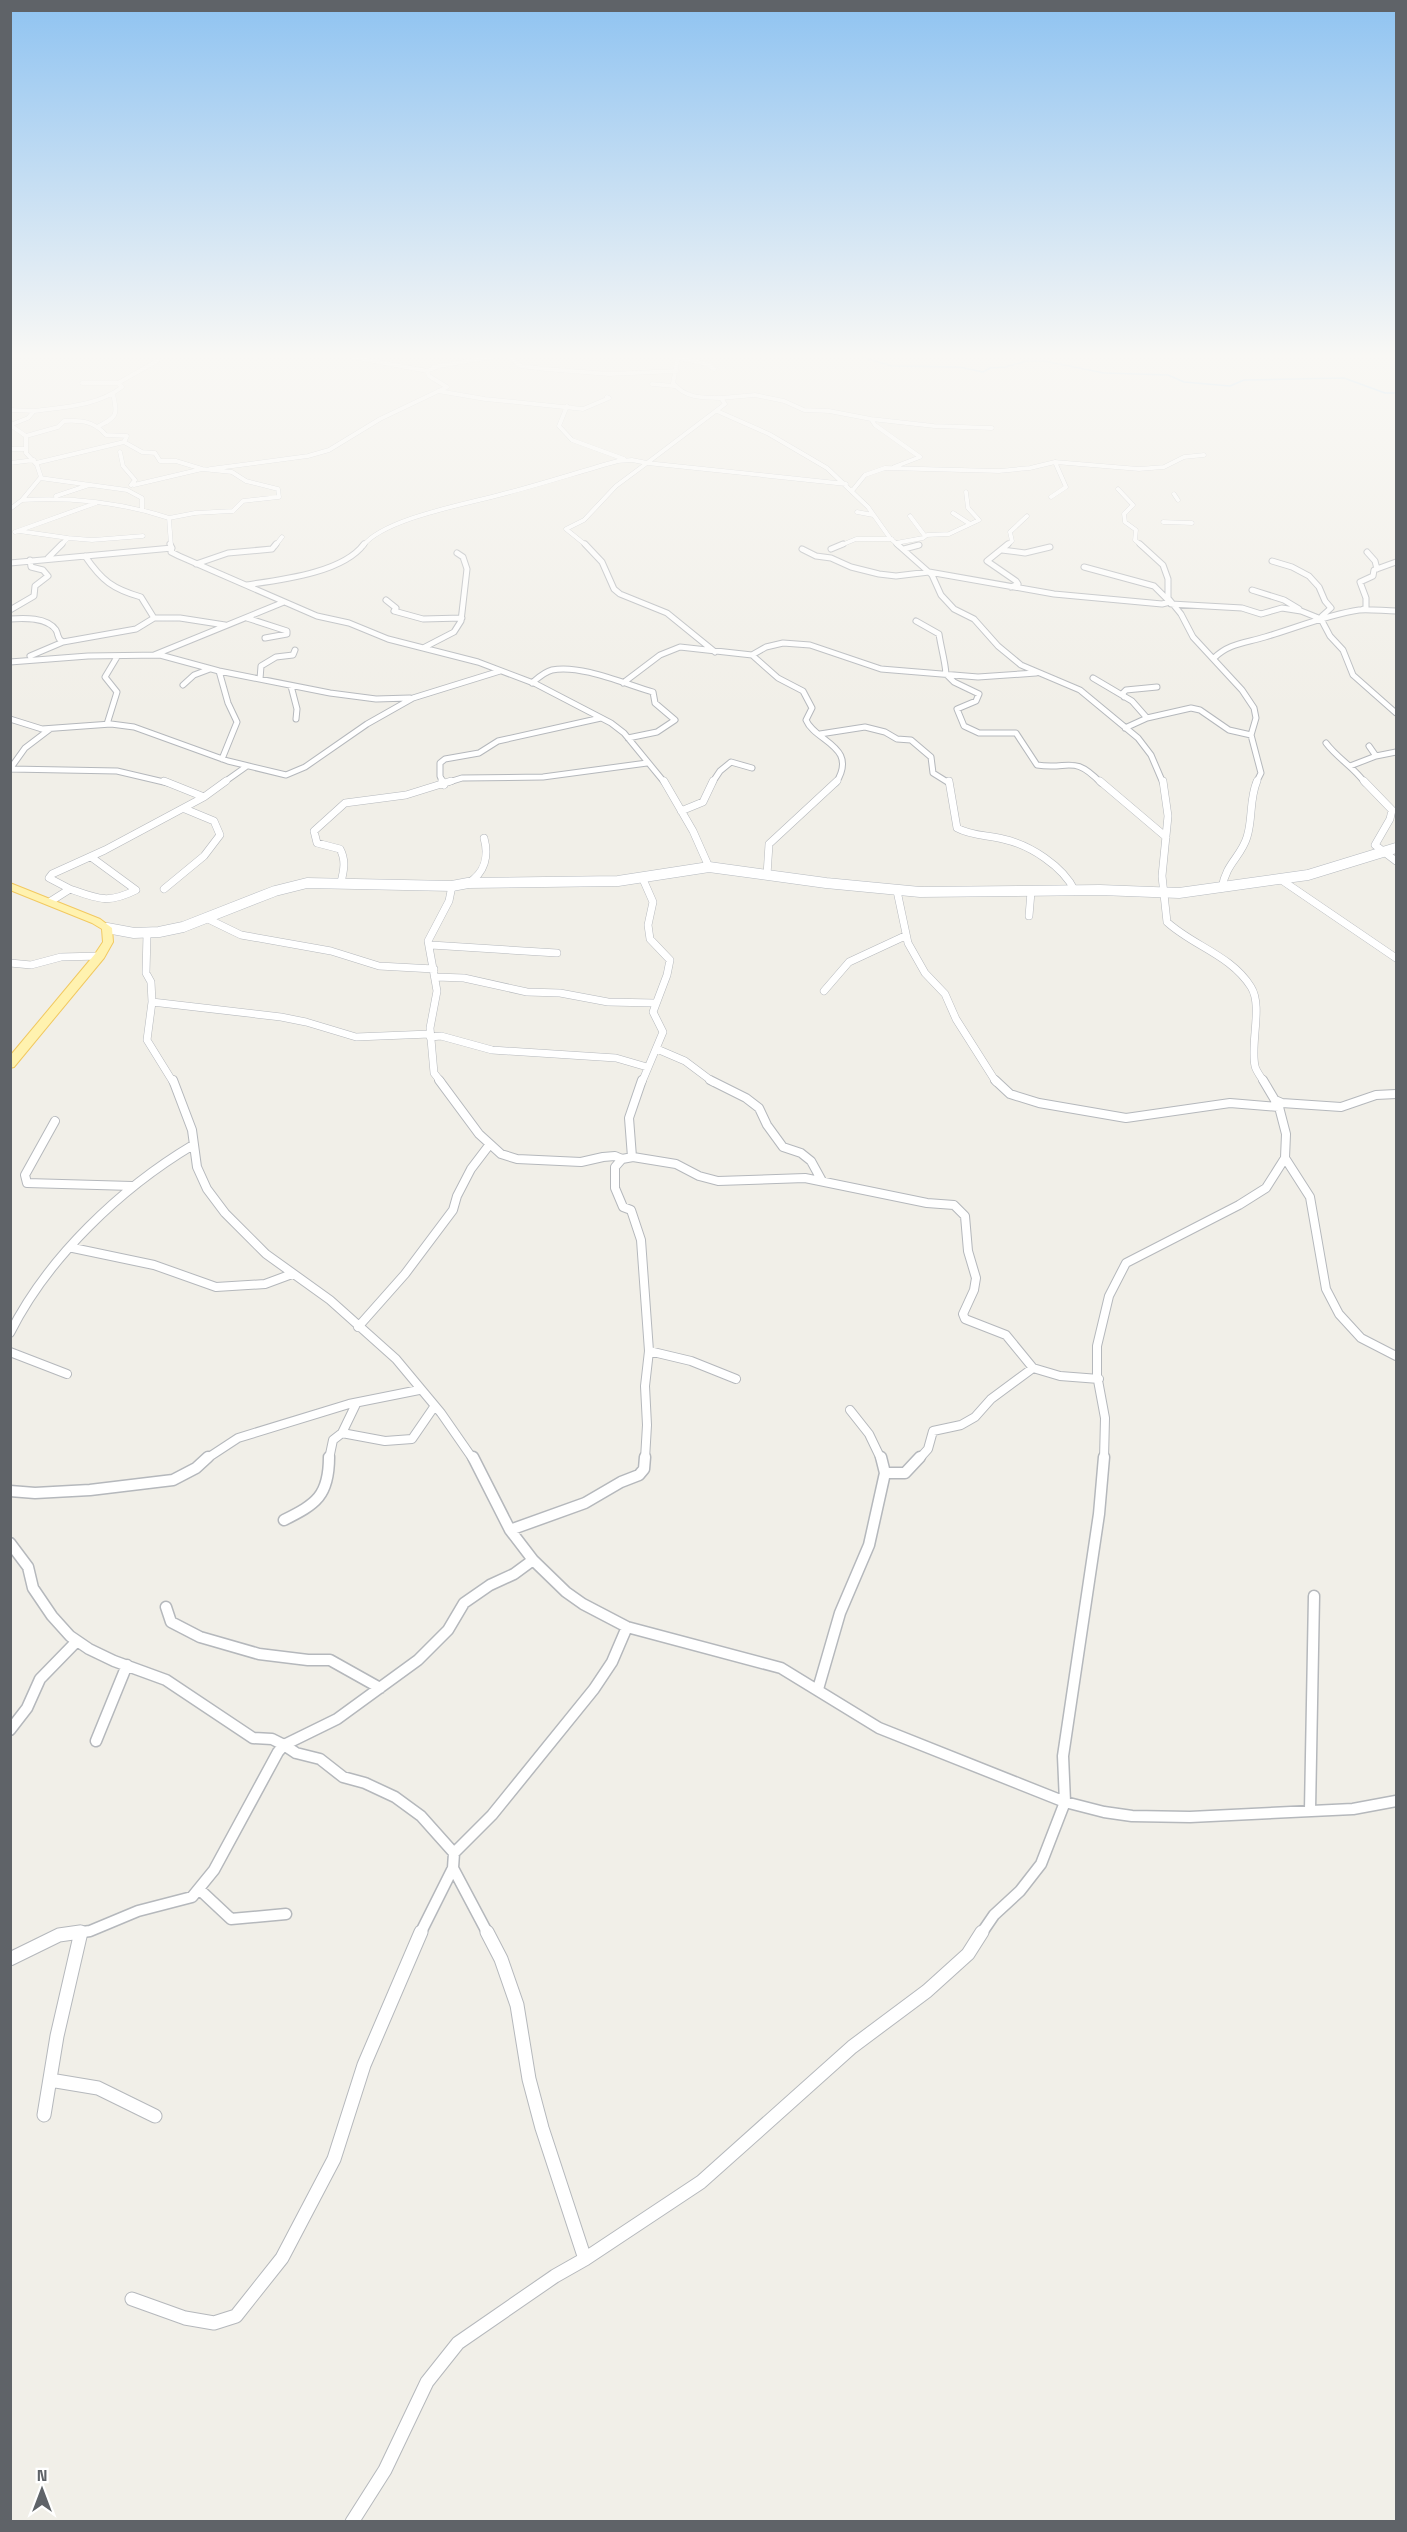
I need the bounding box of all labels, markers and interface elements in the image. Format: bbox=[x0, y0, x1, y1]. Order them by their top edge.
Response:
north arrow bbox=[12, 2460, 72, 2520]
text: N bbox=[37, 2465, 47, 2486]

